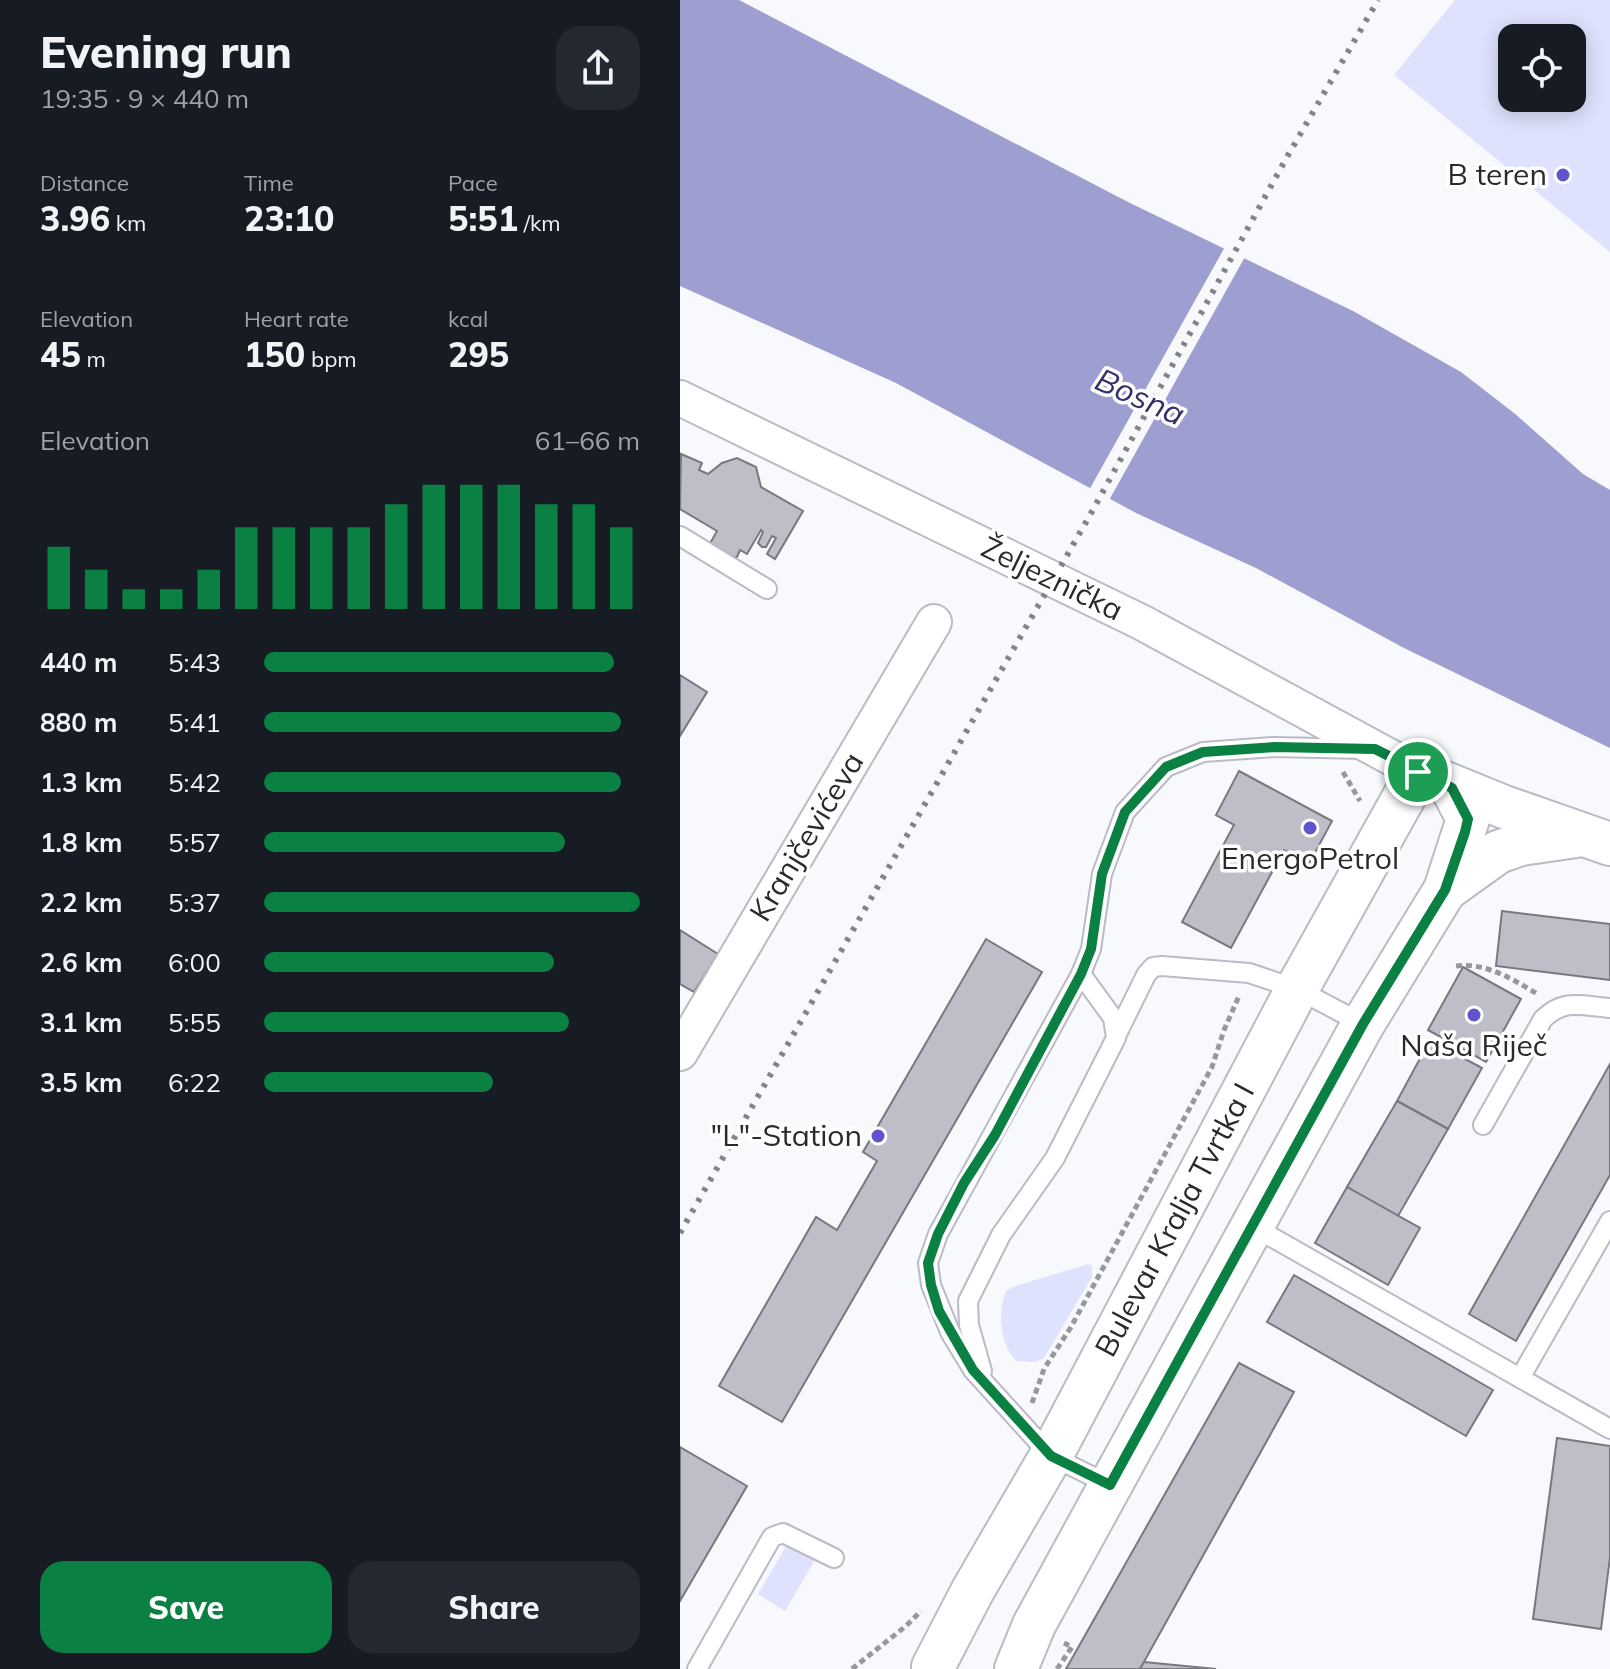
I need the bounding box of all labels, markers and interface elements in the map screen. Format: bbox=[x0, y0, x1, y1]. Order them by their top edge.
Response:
text: Evening run bbox=[40, 24, 292, 79]
map controls bbox=[1498, 24, 1586, 112]
button: locate bbox=[1498, 24, 1586, 112]
button: share bbox=[556, 26, 640, 110]
text: 19:35 · 9 × 440 m bbox=[40, 82, 249, 115]
place label: B teren bbox=[1448, 155, 1547, 193]
marker: B teren bbox=[1554, 166, 1572, 184]
text: Distance bbox=[40, 169, 129, 197]
text: Time bbox=[244, 169, 294, 197]
text: Pace bbox=[448, 169, 498, 197]
text: 3.96 bbox=[40, 197, 110, 240]
text: 23:10 bbox=[244, 197, 334, 240]
text: 5:51 bbox=[448, 197, 518, 240]
text: km bbox=[110, 209, 146, 237]
text: /km bbox=[518, 209, 561, 237]
text: Elevation bbox=[40, 305, 133, 333]
text: Heart rate bbox=[244, 305, 349, 333]
text: kcal bbox=[448, 305, 488, 333]
text: 45 bbox=[40, 333, 81, 376]
text: 150 bbox=[244, 333, 305, 376]
text: 295 bbox=[448, 333, 509, 376]
text: m bbox=[81, 345, 106, 373]
text: bpm bbox=[305, 345, 357, 373]
water label: Bosna bbox=[1089, 359, 1191, 433]
text: Elevation bbox=[40, 424, 150, 457]
text: 61–66 m bbox=[535, 424, 640, 457]
street label: Željeznička bbox=[975, 528, 1129, 629]
text: 440 m bbox=[40, 646, 117, 679]
text: 5:43 bbox=[168, 646, 221, 679]
text: 880 m bbox=[40, 706, 117, 739]
text: 5:41 bbox=[168, 706, 221, 739]
pin bbox=[1384, 738, 1452, 806]
street label: Kranjčevićeva bbox=[741, 745, 871, 928]
icon: arrive bbox=[1396, 750, 1440, 794]
text: 1.3 km bbox=[40, 766, 123, 799]
text: 5:42 bbox=[168, 766, 221, 799]
marker: EnergoPetrol bbox=[1301, 819, 1319, 837]
text: 1.8 km bbox=[40, 826, 123, 859]
text: 5:57 bbox=[168, 826, 221, 859]
place label: EnergoPetrol bbox=[1221, 839, 1399, 877]
text: 2.2 km bbox=[40, 886, 123, 919]
text: 5:37 bbox=[168, 886, 221, 919]
text: 2.6 km bbox=[40, 946, 123, 979]
text: 6:00 bbox=[168, 946, 221, 979]
text: 3.1 km bbox=[40, 1006, 123, 1039]
text: 5:55 bbox=[168, 1006, 221, 1039]
marker: Naša Riječ bbox=[1465, 1006, 1483, 1024]
place label: Naša Riječ bbox=[1400, 1026, 1548, 1064]
text: 3.5 km bbox=[40, 1066, 123, 1099]
text: 6:22 bbox=[168, 1066, 221, 1099]
street label: Bulevar Kralja Tvrtka I bbox=[1086, 1076, 1262, 1363]
place label: "L"-Station bbox=[710, 1116, 862, 1154]
marker: "L"-Station bbox=[869, 1127, 887, 1145]
button: Save bbox=[40, 1561, 332, 1653]
button: Share bbox=[348, 1561, 640, 1653]

